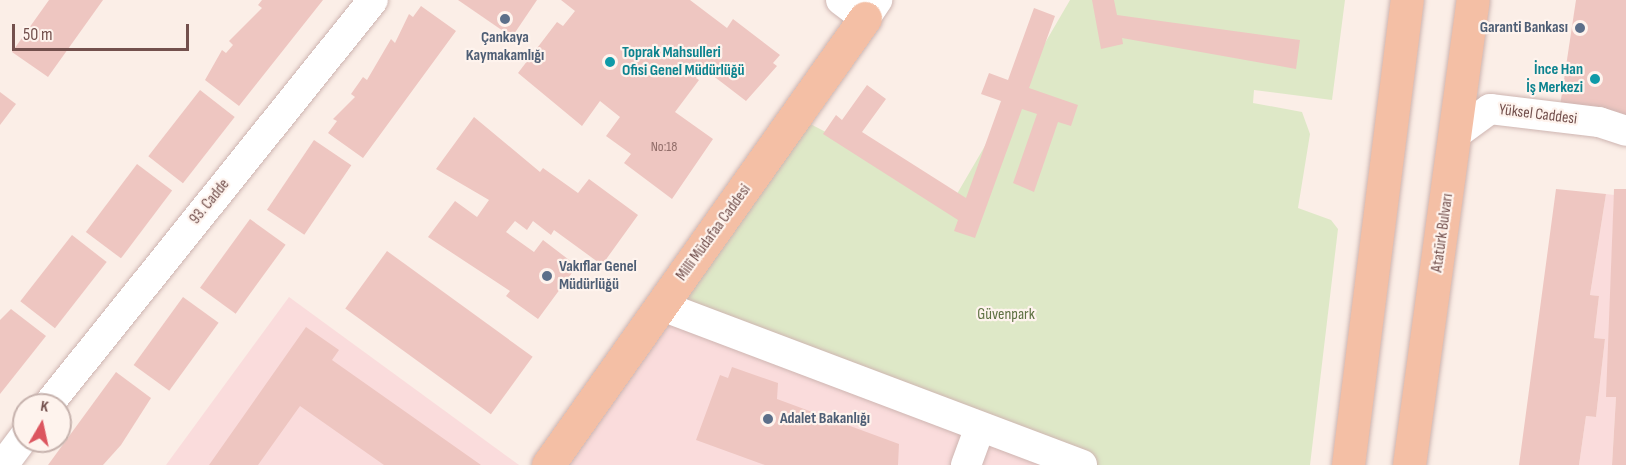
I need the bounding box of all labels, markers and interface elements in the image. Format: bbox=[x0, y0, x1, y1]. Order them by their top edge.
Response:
scale bar bbox=[15, 12, 192, 50]
marker: Çankaya Kaymakamlığı bbox=[498, 12, 512, 26]
place label: Garanti Bankası bbox=[1480, 18, 1568, 38]
marker: Garanti Bankası bbox=[1573, 21, 1587, 35]
text: 50 m bbox=[23, 24, 53, 45]
place label: Çankaya Kaymakamlığı bbox=[466, 28, 544, 66]
place label: Toprak Mahsulleri Ofisi Genel Müdürlüğü bbox=[622, 43, 745, 81]
marker: Toprak Mahsulleri Ofisi Genel Müdürlüğü bbox=[603, 55, 617, 69]
place label: İnce Han İş Merkezi bbox=[1526, 60, 1583, 98]
marker: İnce Han İş Merkezi bbox=[1588, 72, 1602, 86]
street label: Yüksel Caddesi bbox=[1498, 101, 1578, 129]
house number: No:18 bbox=[651, 139, 677, 155]
street label: 93. Cadde bbox=[186, 175, 234, 229]
street label: Millî Müdafaa Caddesi bbox=[673, 181, 755, 285]
street label: Atatürk Bulvarı bbox=[1428, 192, 1458, 274]
place label: Vakıflar Genel Müdürlüğü bbox=[559, 257, 637, 295]
marker: Vakıflar Genel Müdürlüğü bbox=[540, 269, 554, 283]
park label: Güvenpark bbox=[977, 305, 1035, 325]
north arrow bbox=[12, 393, 72, 453]
text: K bbox=[39, 397, 50, 417]
place label: Adalet Bakanlığı bbox=[780, 409, 870, 429]
marker: Adalet Bakanlığı bbox=[761, 412, 775, 426]

